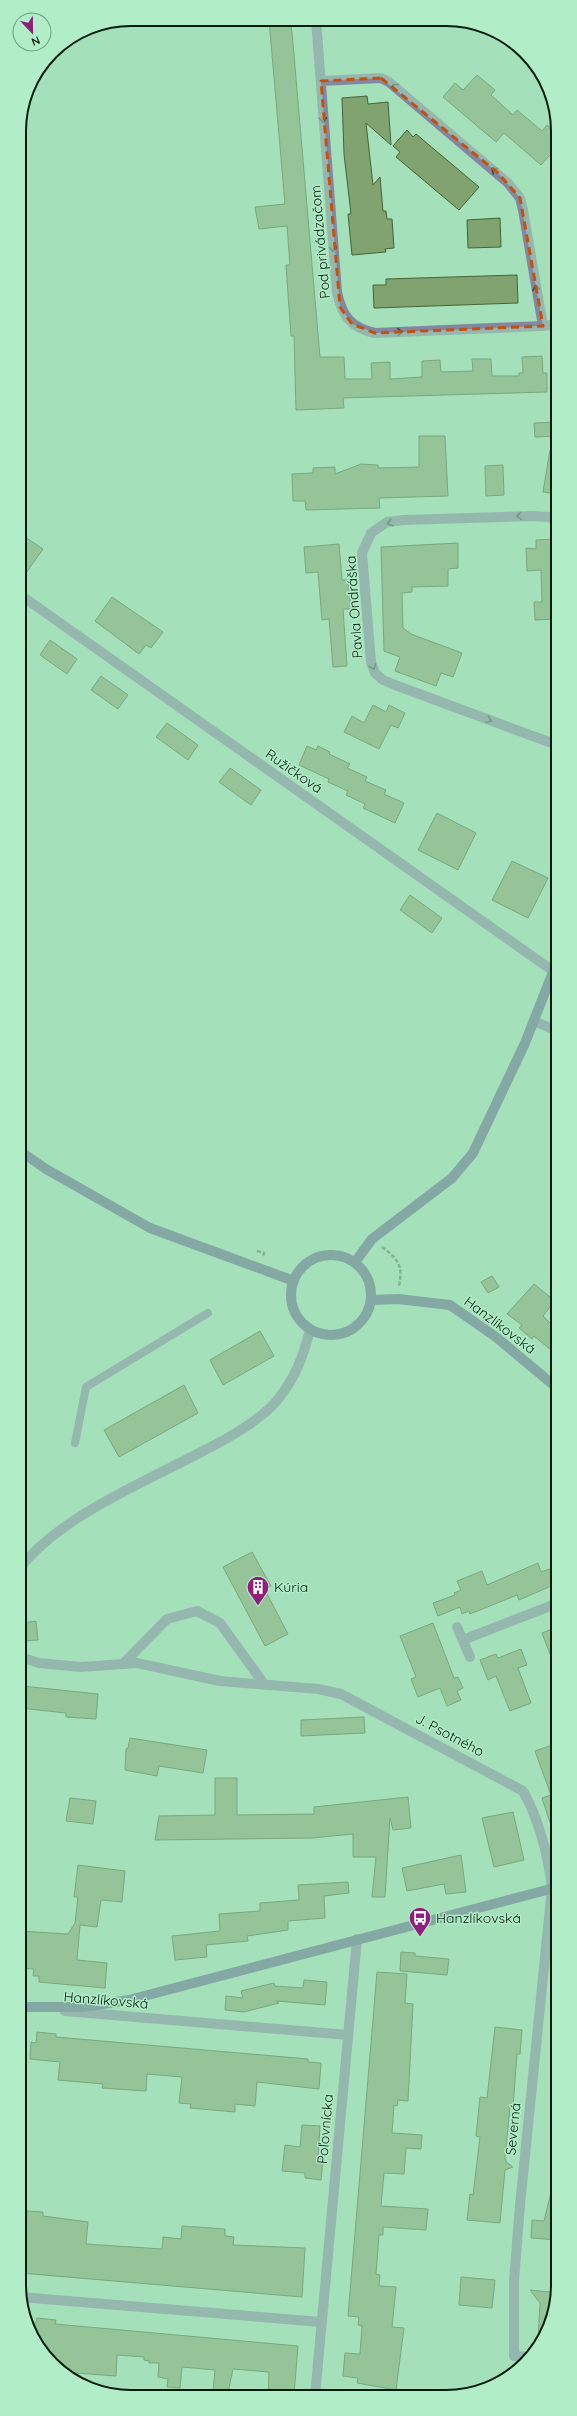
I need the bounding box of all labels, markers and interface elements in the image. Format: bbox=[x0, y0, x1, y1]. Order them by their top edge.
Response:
north arrow bbox=[12, 12, 52, 52]
text: N bbox=[29, 33, 42, 49]
one-way arrow bbox=[392, 84, 399, 91]
one-way arrow bbox=[319, 117, 328, 123]
one-way arrow bbox=[491, 167, 498, 174]
street label: Pod privádzačom bbox=[306, 185, 334, 299]
one-way arrow bbox=[329, 246, 338, 252]
one-way arrow bbox=[533, 285, 541, 291]
one-way arrow bbox=[397, 328, 403, 337]
one-way arrow bbox=[516, 512, 522, 520]
one-way arrow bbox=[386, 518, 393, 527]
street label: Pavla Ondráška bbox=[341, 555, 367, 659]
one-way arrow bbox=[369, 663, 377, 670]
one-way arrow bbox=[485, 715, 492, 724]
street label: Ružičková bbox=[262, 745, 326, 797]
street label: Hanzlíkovská bbox=[461, 1292, 539, 1358]
building icon: Kúria bbox=[245, 1574, 271, 1607]
place label: Kúria bbox=[274, 1578, 308, 1596]
street label: J. Psotného bbox=[413, 1709, 487, 1761]
bus stop icon: Hanzlíkovská bbox=[407, 1905, 433, 1938]
place label: Hanzlíkovská bbox=[436, 1909, 521, 1927]
street label: Hanzlíkovská bbox=[63, 1987, 149, 2013]
street label: Poľovnícka bbox=[313, 2093, 337, 2165]
street label: Severná bbox=[501, 2102, 525, 2156]

